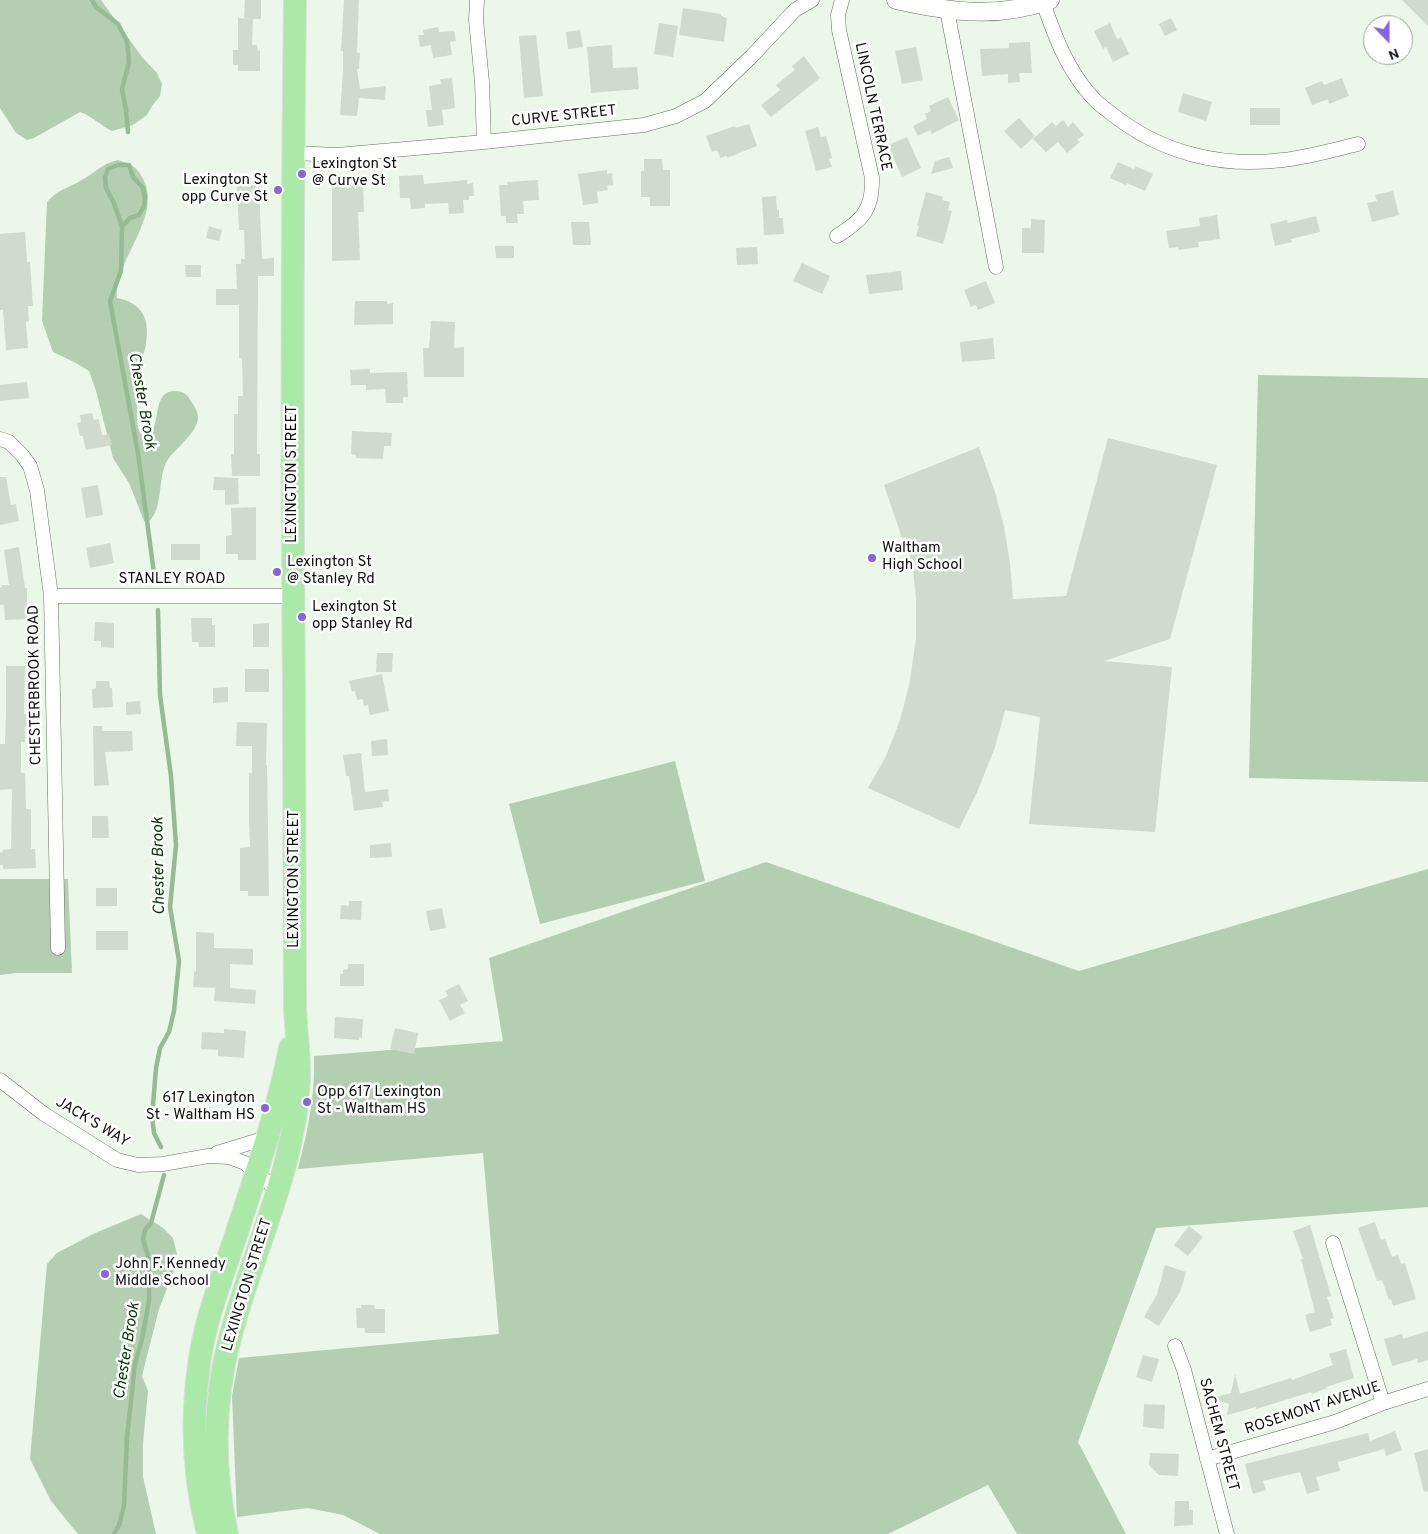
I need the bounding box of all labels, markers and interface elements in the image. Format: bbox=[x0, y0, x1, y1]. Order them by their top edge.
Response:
north arrow bbox=[1363, 15, 1413, 65]
street label: LINCOLN TERRACE bbox=[850, 41, 894, 173]
text: N bbox=[1386, 44, 1401, 63]
street label: CURVE STREET bbox=[511, 103, 617, 131]
place label: Lexington St @ Curve St bbox=[312, 156, 397, 191]
marker: Lexington St @ Curve St bbox=[296, 168, 308, 180]
place label: Lexington St opp Curve St bbox=[181, 172, 268, 207]
marker: Lexington St opp Curve St bbox=[272, 184, 284, 196]
water label: Chester Brook bbox=[123, 351, 159, 451]
street label: LEXINGTON STREET bbox=[284, 405, 302, 543]
place label: Waltham High School bbox=[882, 540, 963, 575]
marker: Waltham High School bbox=[866, 552, 878, 564]
place label: Lexington St @ Stanley Rd bbox=[287, 554, 375, 589]
marker: Lexington St @ Stanley Rd bbox=[271, 566, 283, 578]
street label: STANLEY ROAD bbox=[119, 571, 225, 589]
place label: Lexington St opp Stanley Rd bbox=[312, 599, 413, 634]
street label: CHESTERBROOK ROAD bbox=[26, 605, 46, 765]
marker: Lexington St opp Stanley Rd bbox=[296, 611, 308, 623]
street label: LEXINGTON STREET bbox=[286, 810, 304, 948]
water label: Chester Brook bbox=[150, 817, 170, 915]
place label: Opp 617 Lexington St - Waltham HS bbox=[317, 1084, 441, 1119]
place label: 617 Lexington St - Waltham HS bbox=[146, 1090, 255, 1125]
street label: JACK'S WAY bbox=[52, 1094, 132, 1152]
marker: Opp 617 Lexington St - Waltham HS bbox=[301, 1096, 313, 1108]
marker: 617 Lexington St - Waltham HS bbox=[259, 1102, 271, 1114]
street label: LEXINGTON STREET bbox=[219, 1216, 277, 1354]
place label: John F. Kennedy Middle School bbox=[115, 1256, 226, 1291]
marker: John F. Kennedy Middle School bbox=[99, 1268, 111, 1280]
water label: Chester Brook bbox=[111, 1301, 145, 1401]
street label: SACHEM STREET bbox=[1194, 1376, 1242, 1494]
street label: ROSEMONT AVENUE bbox=[1243, 1379, 1383, 1439]

